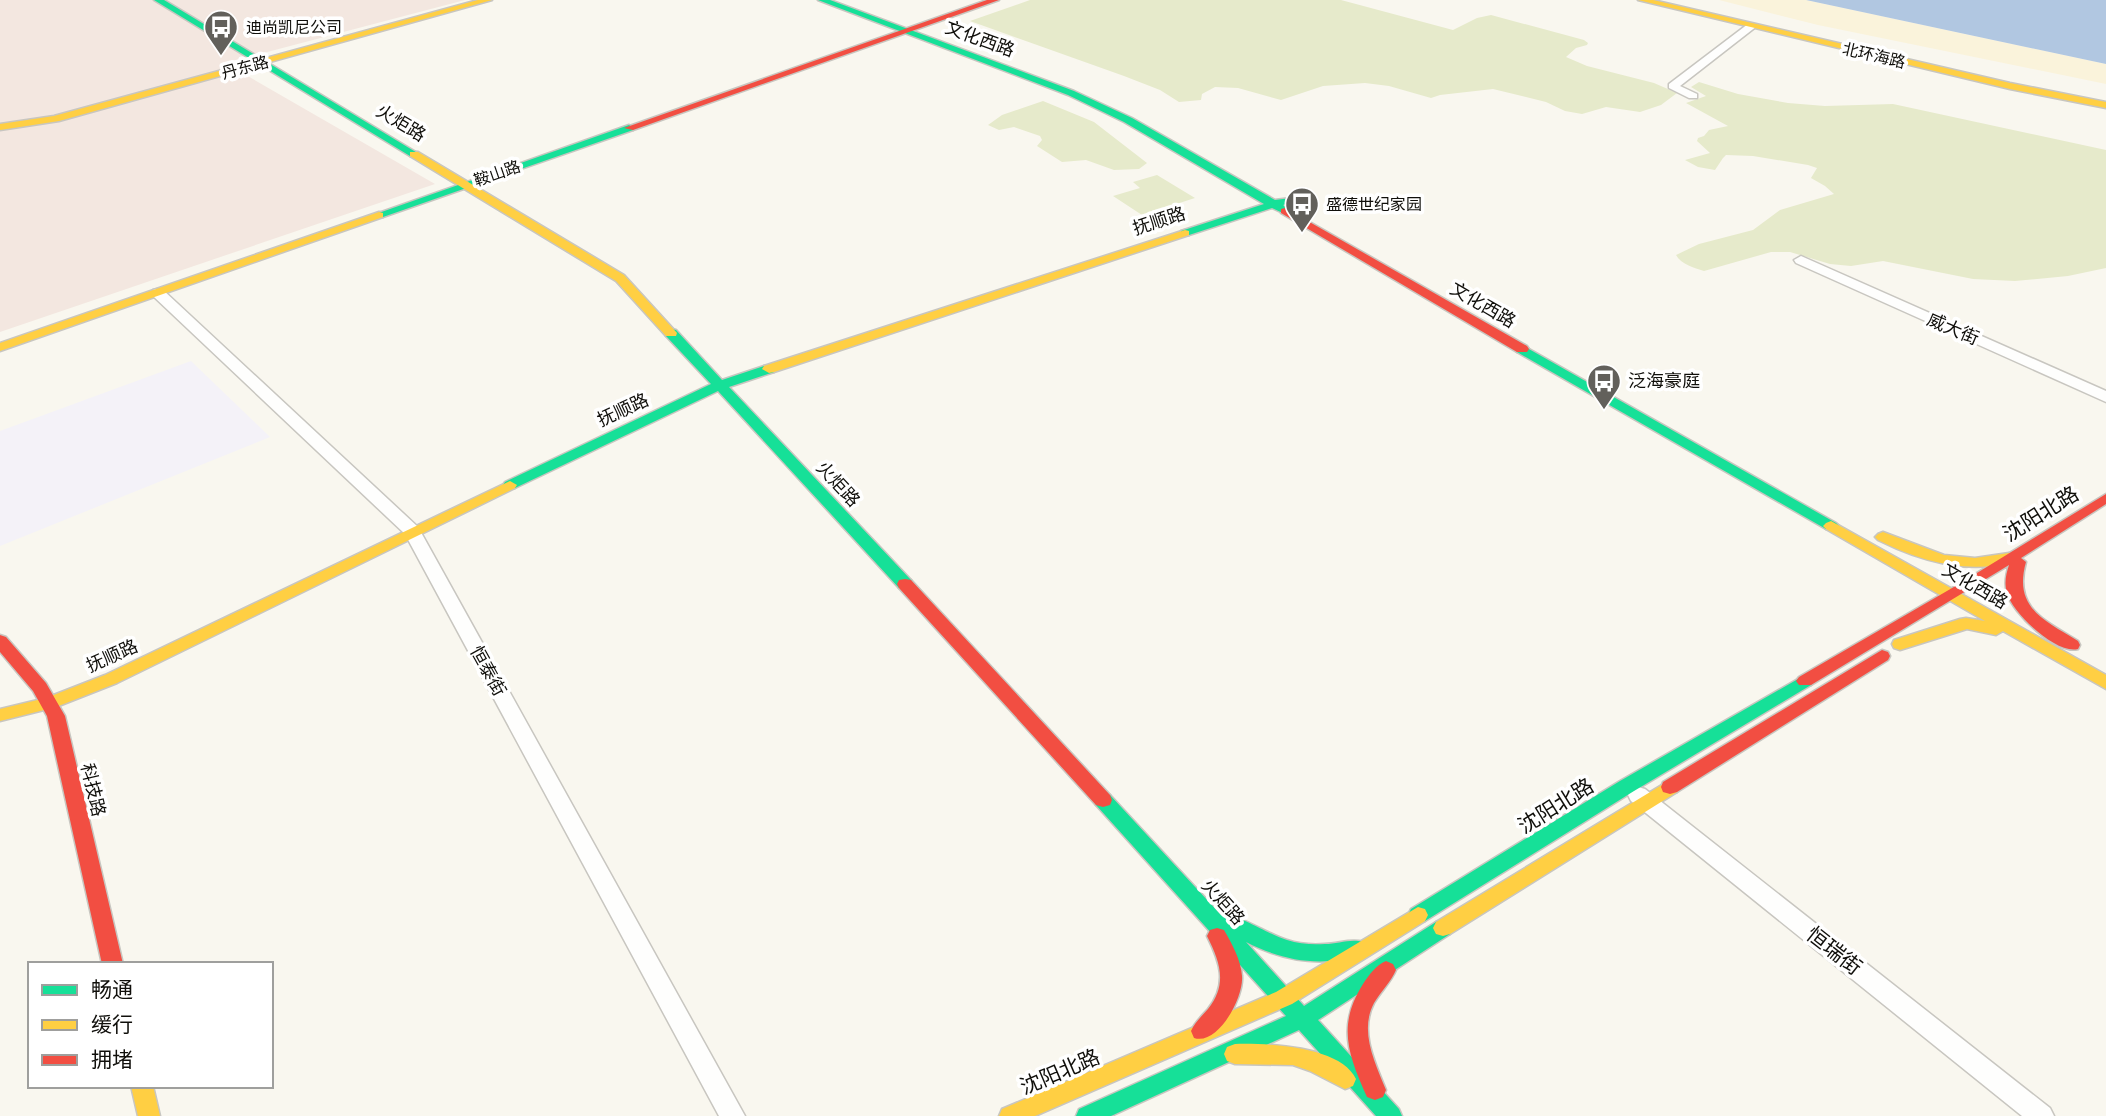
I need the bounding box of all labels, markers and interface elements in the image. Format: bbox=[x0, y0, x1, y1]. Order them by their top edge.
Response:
bus stop icon: 迪尚凯尼公司 bbox=[202, 8, 240, 57]
street label: 文化西路 bbox=[943, 16, 1018, 60]
place label: 迪尚凯尼公司 bbox=[246, 18, 342, 36]
street label: 北环海路 bbox=[1841, 39, 1907, 71]
street label: 丹东路 bbox=[219, 52, 271, 82]
street label: 火炬路 bbox=[373, 100, 430, 145]
street label: 鞍山路 bbox=[471, 157, 523, 189]
bus stop icon: 盛德世纪家园 bbox=[1283, 185, 1321, 234]
place label: 盛德世纪家园 bbox=[1326, 195, 1422, 213]
street label: 抚顺路 bbox=[1130, 202, 1187, 238]
street label: 文化西路 bbox=[1447, 277, 1520, 331]
street label: 威大街 bbox=[1925, 308, 1982, 348]
bus stop icon: 泛海豪庭 bbox=[1585, 362, 1623, 411]
place label: 泛海豪庭 bbox=[1628, 370, 1700, 390]
street label: 抚顺路 bbox=[594, 389, 651, 430]
street label: 火炬路 bbox=[813, 457, 864, 510]
street label: 沈阳北路 bbox=[1998, 481, 2082, 546]
street label: 文化西路 bbox=[1939, 558, 2012, 612]
street label: 抚顺路 bbox=[83, 635, 140, 675]
street label: 恒泰街 bbox=[467, 642, 511, 699]
street label: 科技路 bbox=[78, 761, 110, 818]
street label: 沈阳北路 bbox=[1513, 773, 1597, 838]
street label: 火炬路 bbox=[1198, 875, 1249, 928]
street label: 恒瑞街 bbox=[1802, 921, 1867, 979]
legend bbox=[28, 962, 273, 1088]
text: 畅通 bbox=[91, 977, 133, 1001]
text: 缓行 bbox=[91, 1012, 133, 1036]
street label: 沈阳北路 bbox=[1016, 1044, 1103, 1099]
text: 拥堵 bbox=[91, 1047, 133, 1071]

